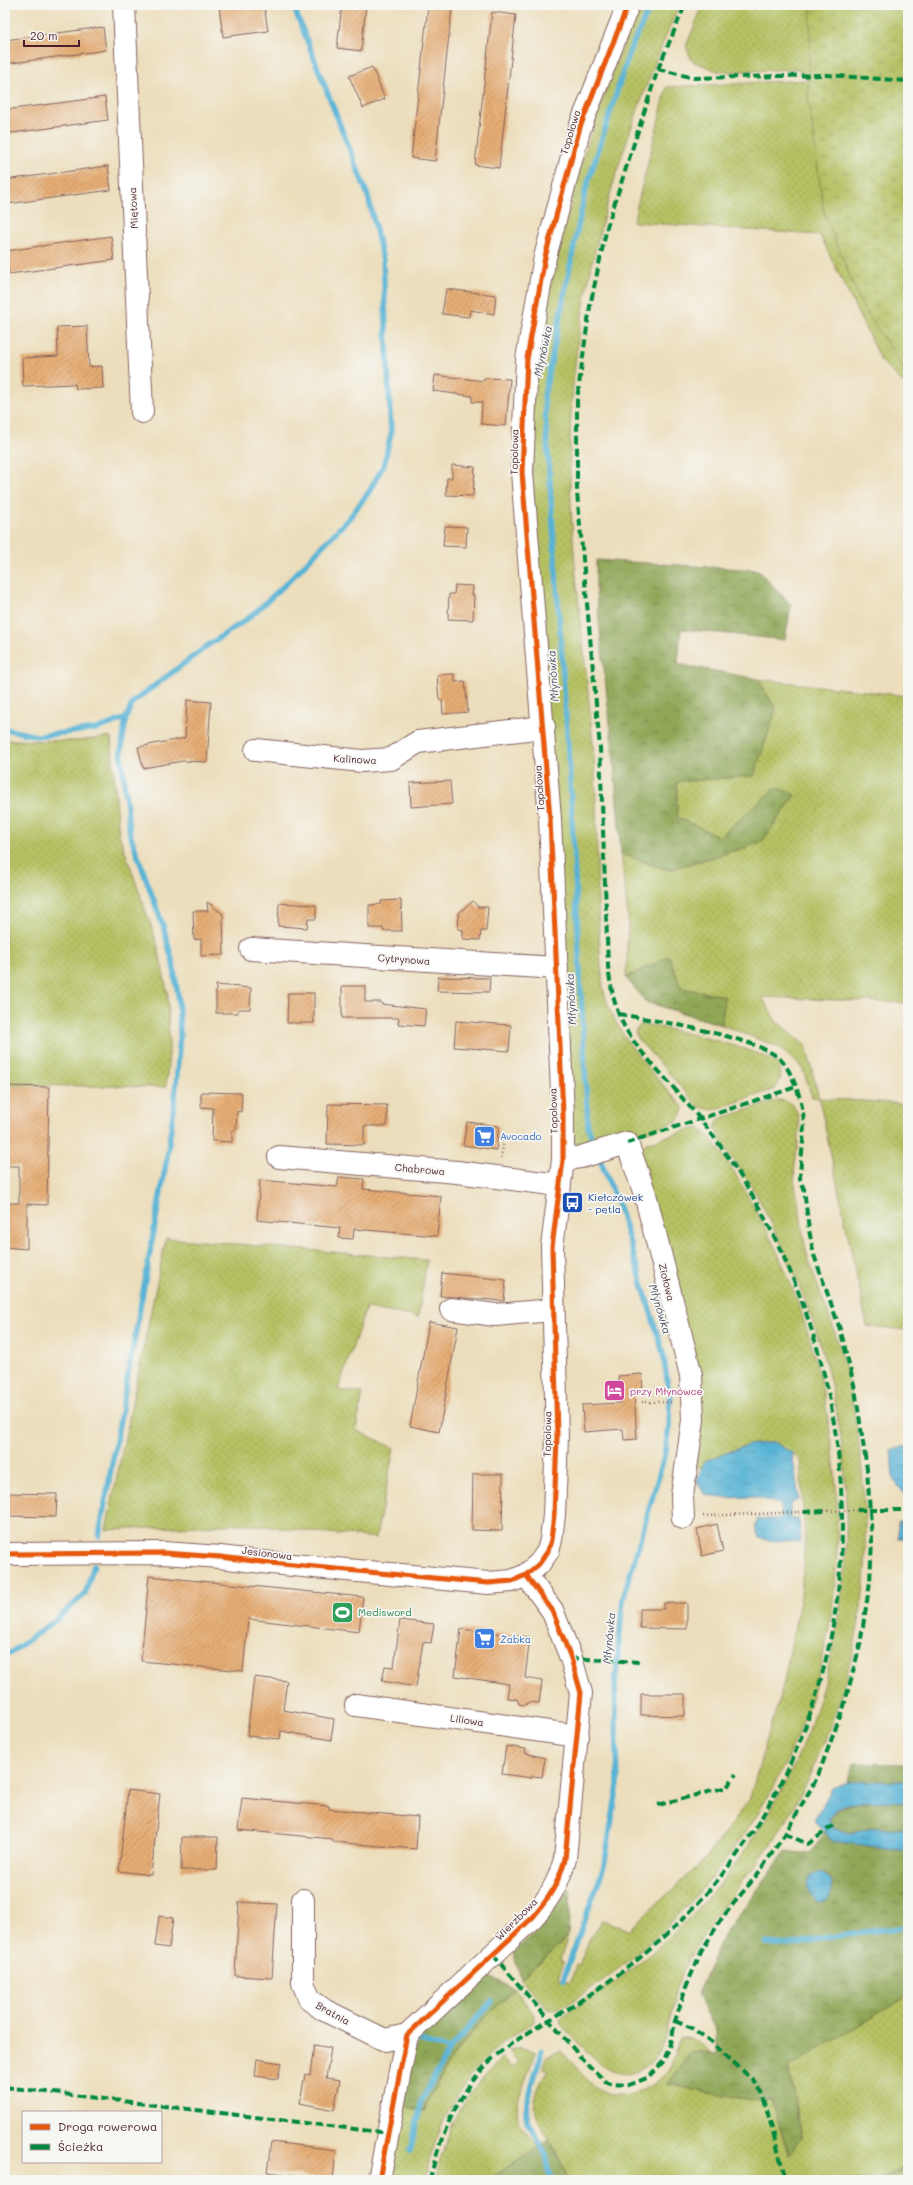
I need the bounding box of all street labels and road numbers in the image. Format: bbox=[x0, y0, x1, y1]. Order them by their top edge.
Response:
street label: Topolowa bbox=[557, 108, 583, 156]
street label: Miętowa bbox=[125, 187, 141, 229]
street label: Topolowa bbox=[507, 429, 521, 475]
street label: Kalinowa bbox=[333, 751, 377, 767]
street label: Topolowa bbox=[530, 765, 548, 811]
street label: Cytrynowa bbox=[377, 950, 431, 968]
street label: Topolowa bbox=[545, 1088, 561, 1134]
street label: Chabrowa bbox=[394, 1160, 446, 1178]
street label: Ziołowa bbox=[656, 1262, 678, 1302]
street label: Topolowa bbox=[540, 1411, 554, 1457]
street label: Jesionowa bbox=[241, 1543, 293, 1563]
street label: Liliowa bbox=[449, 1711, 485, 1729]
street label: Wierzbowa bbox=[492, 1895, 540, 1943]
street label: Bratnia bbox=[314, 1998, 352, 2028]

